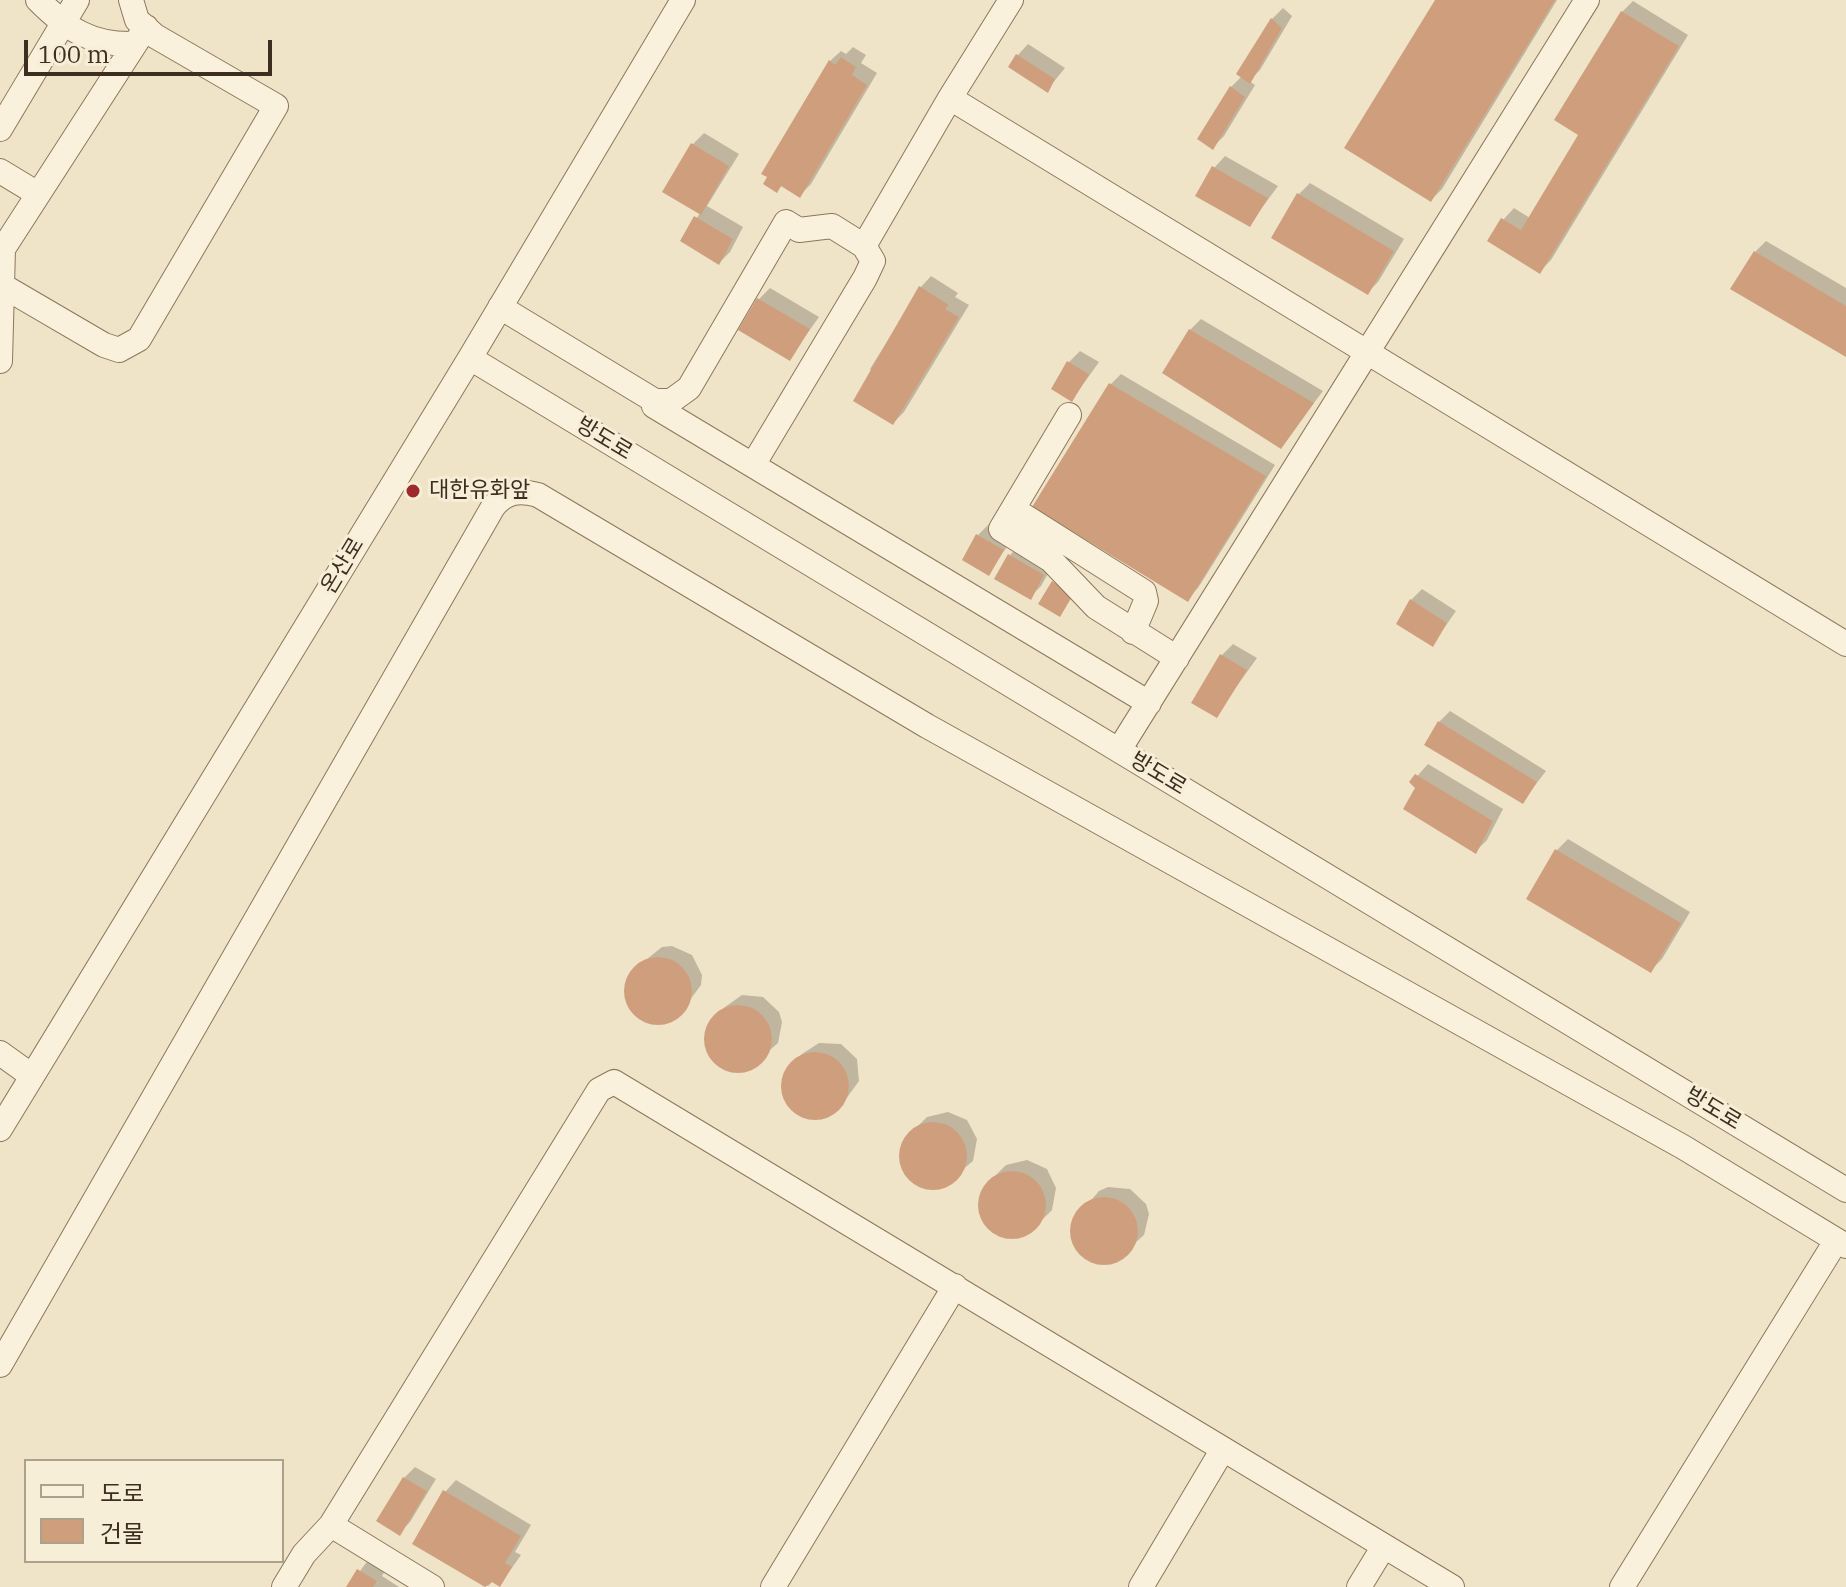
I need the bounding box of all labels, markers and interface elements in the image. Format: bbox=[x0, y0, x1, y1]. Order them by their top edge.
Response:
scale bar bbox=[28, 24, 276, 74]
text: 100 m bbox=[38, 38, 110, 70]
street label: 방도로 bbox=[571, 412, 637, 466]
place label: 대한유화앞 bbox=[429, 478, 530, 504]
marker: 대한유화앞 bbox=[404, 482, 422, 500]
street label: 온산로 bbox=[316, 533, 370, 599]
street label: 방도로 bbox=[1125, 747, 1191, 801]
street label: 방도로 bbox=[1680, 1082, 1746, 1136]
legend bbox=[24, 1459, 284, 1563]
text: 도로 bbox=[100, 1477, 144, 1509]
text: 건물 bbox=[100, 1517, 144, 1549]

